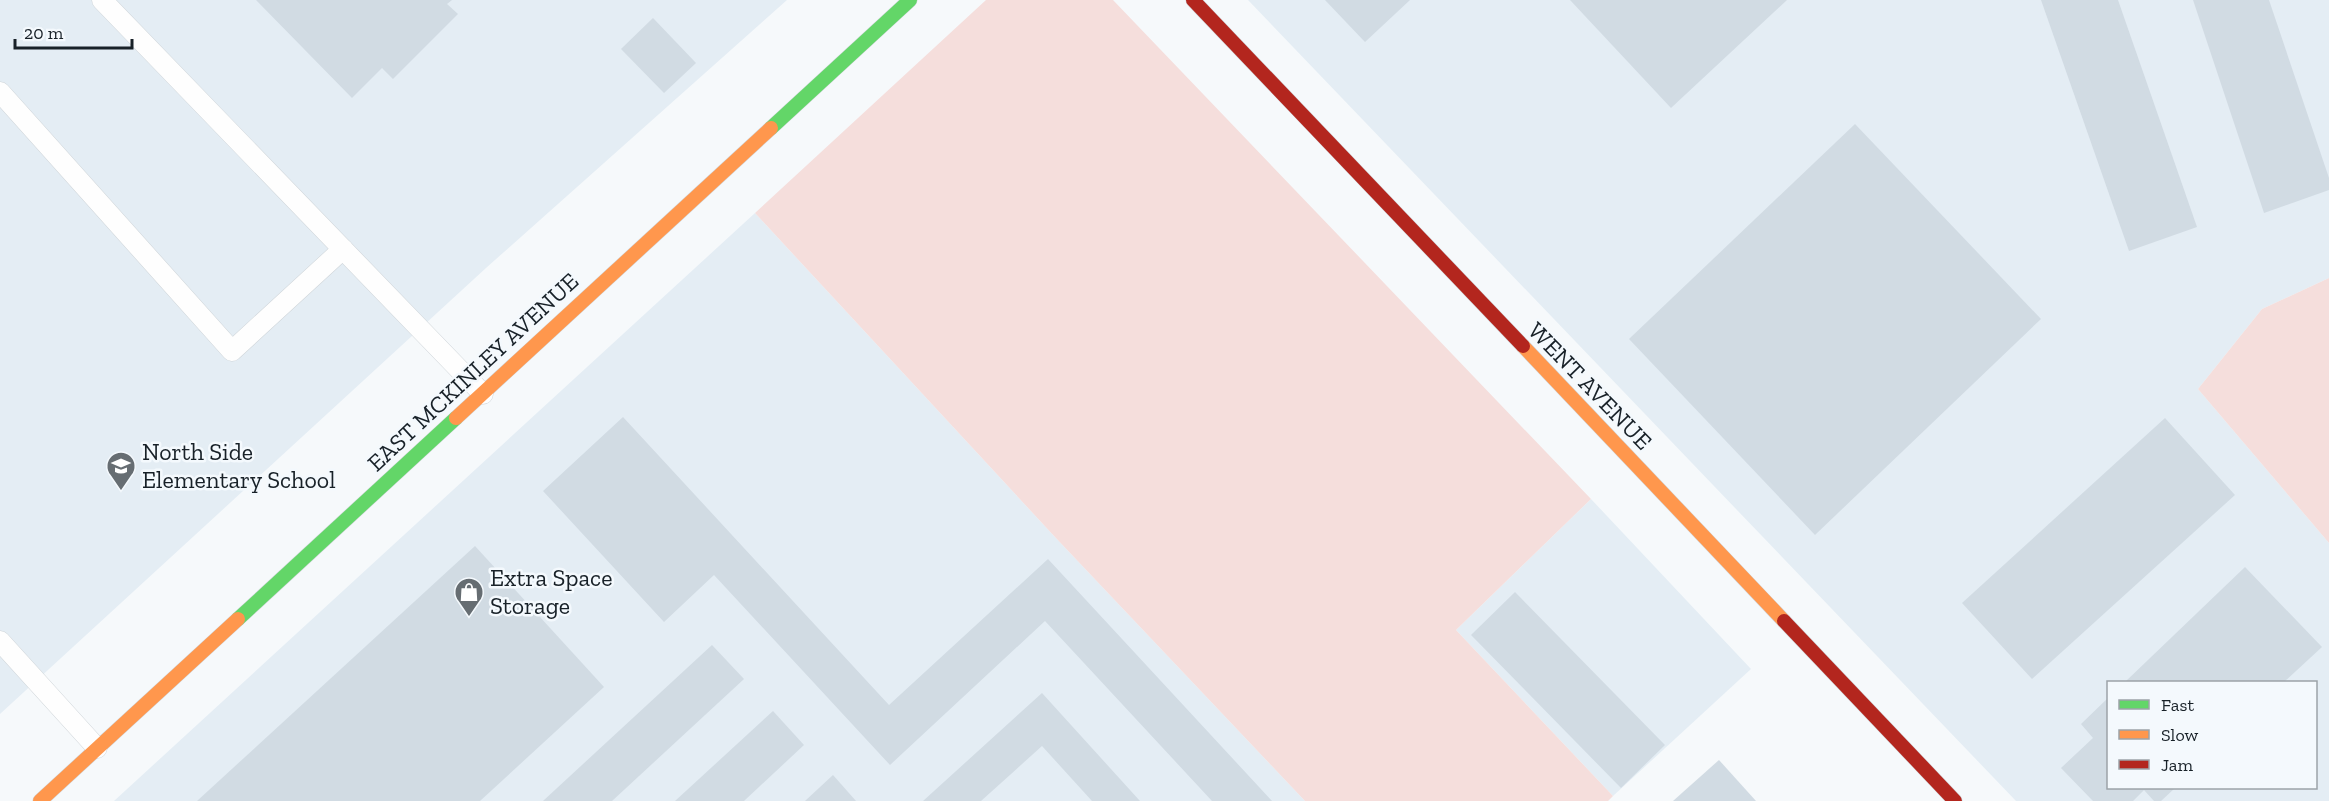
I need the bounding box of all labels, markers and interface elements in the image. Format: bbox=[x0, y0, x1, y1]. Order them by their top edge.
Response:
scale bar bbox=[15, 12, 132, 50]
text: 20 m bbox=[24, 22, 64, 44]
street label: EAST MCKINLEY AVENUE bbox=[361, 266, 584, 477]
street label: WENT AVENUE bbox=[1522, 316, 1658, 455]
place label: North Side Elementary School bbox=[142, 437, 336, 494]
school or university icon: North Side Elementary School bbox=[105, 450, 137, 492]
place label: Extra Space Storage bbox=[490, 563, 612, 620]
shop icon: Extra Space Storage bbox=[453, 576, 485, 618]
legend bbox=[2107, 681, 2317, 789]
text: Fast bbox=[2161, 694, 2194, 716]
text: Slow bbox=[2161, 724, 2198, 746]
text: Jam bbox=[2161, 754, 2193, 776]

